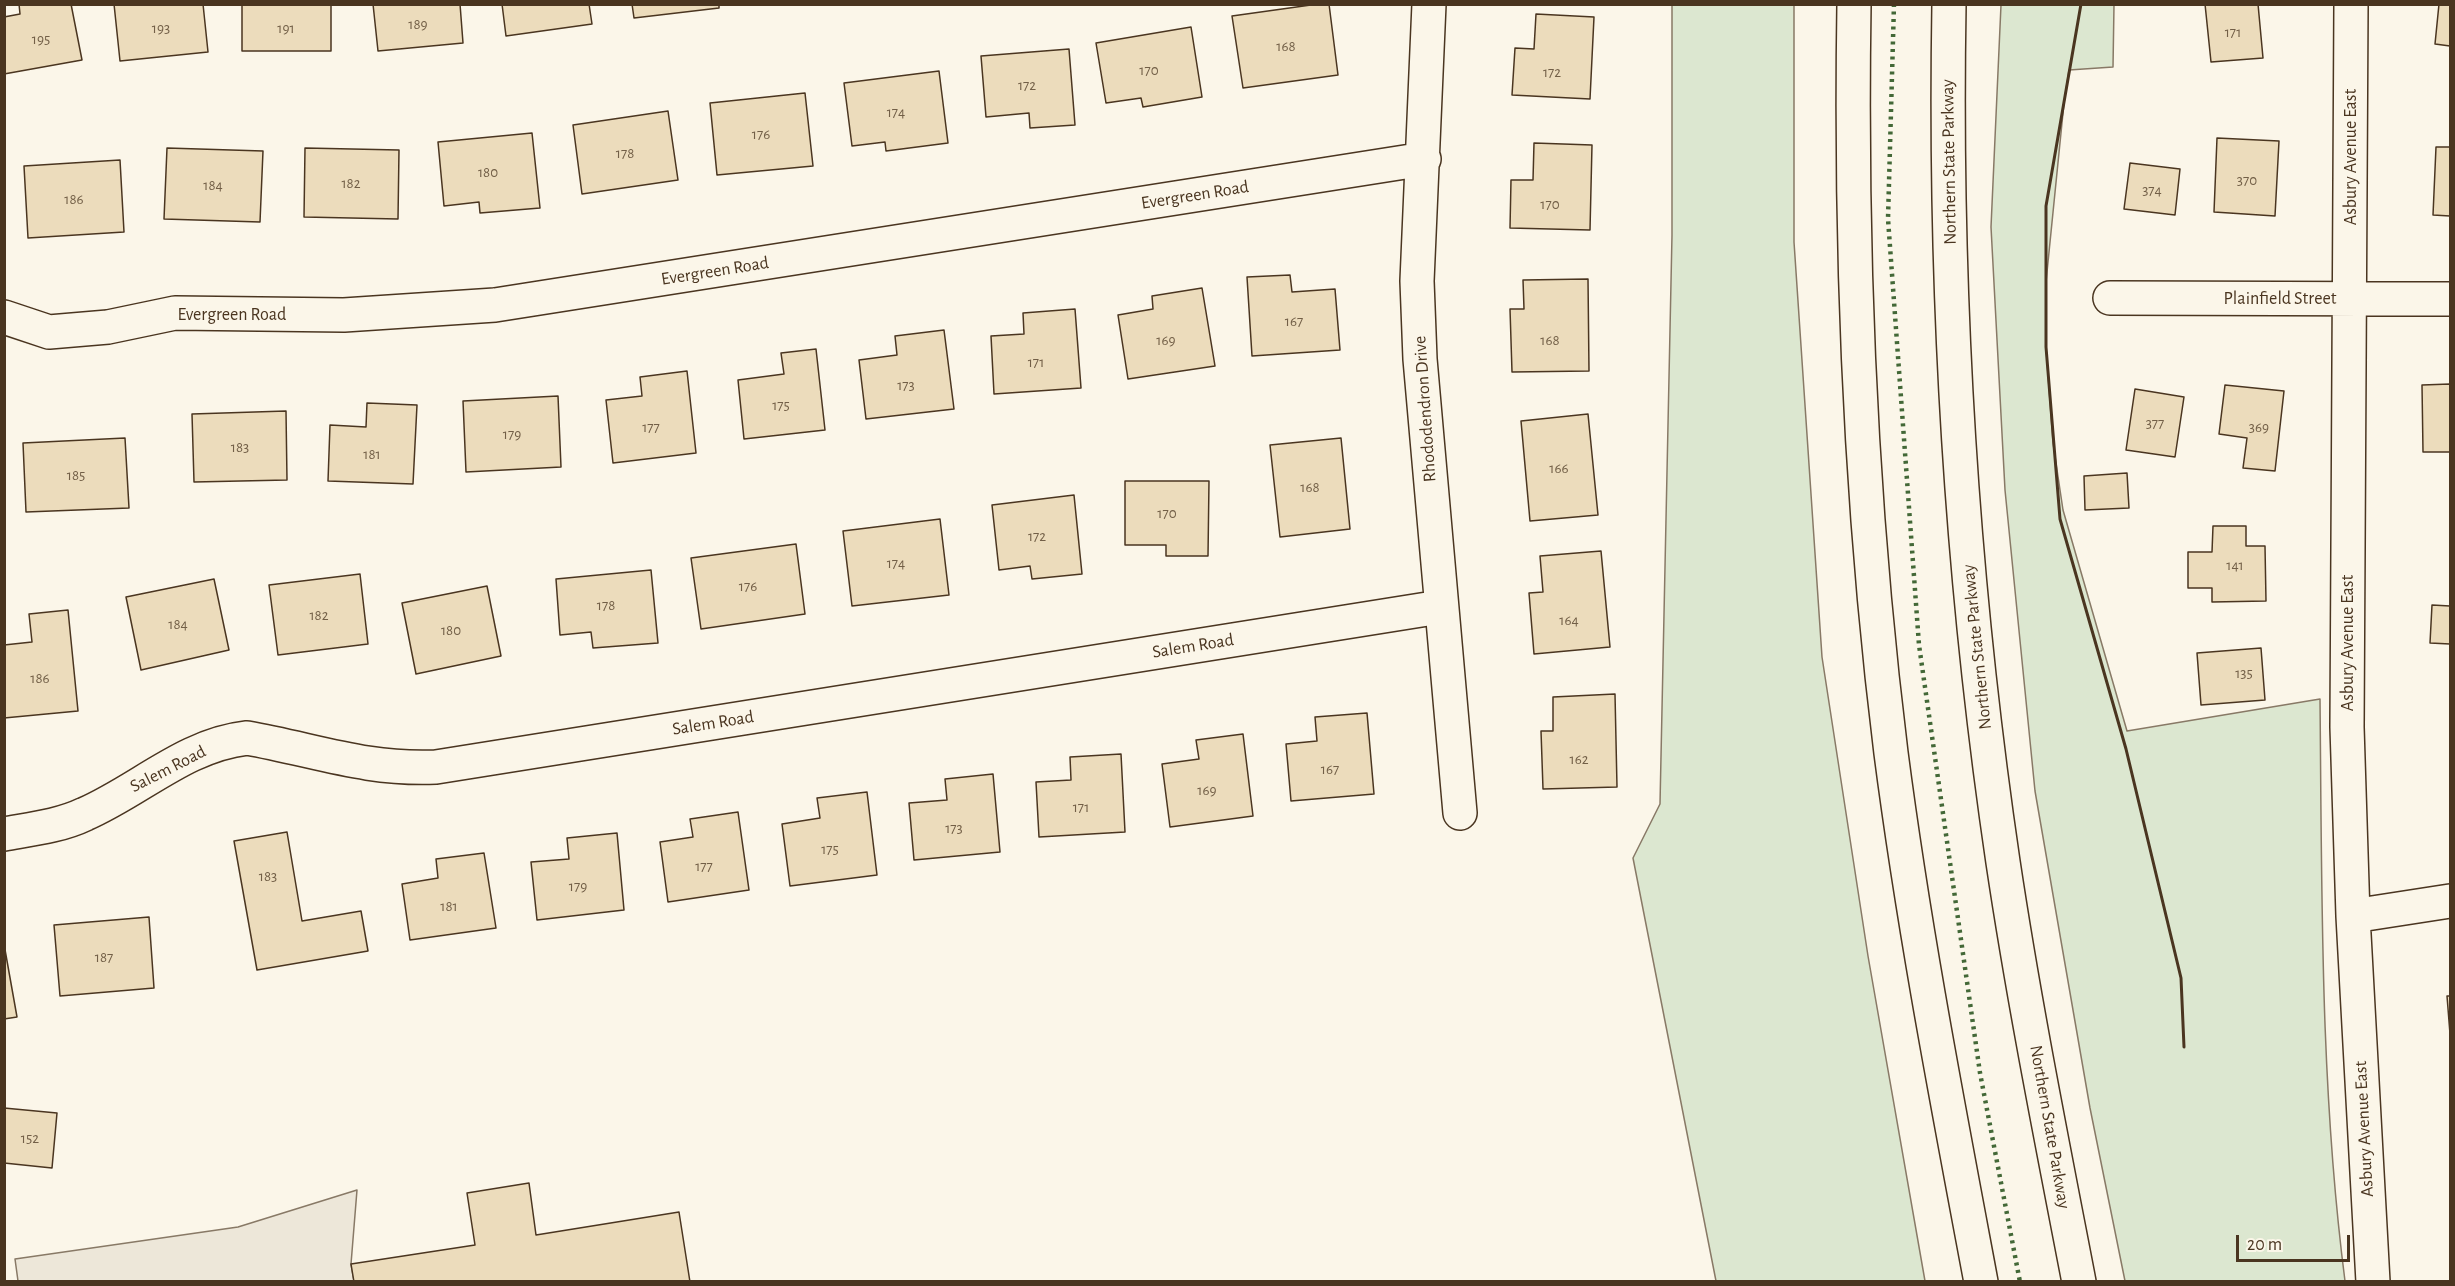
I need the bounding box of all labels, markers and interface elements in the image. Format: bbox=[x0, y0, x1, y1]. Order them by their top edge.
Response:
house number: 189 bbox=[408, 15, 428, 33]
house number: 193 bbox=[152, 19, 170, 37]
house number: 191 bbox=[277, 19, 295, 37]
house number: 171 bbox=[2225, 23, 2241, 41]
house number: 195 bbox=[32, 30, 50, 48]
house number: 168 bbox=[1276, 37, 1296, 55]
house number: 170 bbox=[1139, 61, 1159, 79]
house number: 172 bbox=[1543, 63, 1561, 81]
house number: 172 bbox=[1018, 76, 1036, 94]
street label: Northern State Parkway bbox=[1937, 79, 1961, 245]
street label: Asbury Avenue East bbox=[2340, 89, 2362, 225]
house number: 174 bbox=[887, 103, 905, 121]
house number: 176 bbox=[752, 125, 770, 143]
house number: 178 bbox=[616, 144, 634, 162]
house number: 180 bbox=[478, 163, 498, 181]
house number: 370 bbox=[2237, 171, 2257, 189]
house number: 182 bbox=[341, 174, 361, 192]
house number: 184 bbox=[203, 176, 223, 194]
street label: Evergreen Road bbox=[1140, 176, 1250, 214]
house number: 374 bbox=[2142, 181, 2162, 199]
house number: 186 bbox=[64, 190, 84, 208]
house number: 170 bbox=[1540, 195, 1560, 213]
street label: Evergreen Road bbox=[660, 252, 770, 290]
street label: Plainfield Street bbox=[2224, 288, 2336, 310]
street label: Evergreen Road bbox=[178, 304, 286, 326]
house number: 167 bbox=[1285, 312, 1303, 330]
house number: 169 bbox=[1156, 331, 1176, 349]
house number: 168 bbox=[1540, 331, 1560, 349]
street label: Rhododendron Drive bbox=[1409, 335, 1441, 483]
house number: 171 bbox=[1028, 353, 1044, 371]
house number: 173 bbox=[897, 376, 915, 394]
house number: 175 bbox=[772, 396, 790, 414]
house number: 377 bbox=[2146, 414, 2164, 432]
house number: 177 bbox=[642, 418, 660, 436]
house number: 369 bbox=[2249, 418, 2269, 436]
house number: 179 bbox=[503, 425, 521, 443]
house number: 183 bbox=[231, 438, 249, 456]
house number: 181 bbox=[363, 445, 381, 463]
house number: 166 bbox=[1549, 459, 1569, 477]
house number: 185 bbox=[67, 466, 85, 484]
house number: 168 bbox=[1300, 478, 1320, 496]
house number: 170 bbox=[1157, 504, 1177, 522]
house number: 172 bbox=[1028, 527, 1046, 545]
house number: 174 bbox=[887, 554, 905, 572]
house number: 141 bbox=[2226, 556, 2244, 574]
street label: Northern State Parkway bbox=[1958, 563, 1996, 731]
street label: Asbury Avenue East bbox=[2337, 575, 2359, 711]
house number: 176 bbox=[739, 577, 757, 595]
house number: 178 bbox=[597, 596, 615, 614]
house number: 182 bbox=[309, 606, 329, 624]
house number: 164 bbox=[1559, 611, 1579, 629]
house number: 184 bbox=[168, 615, 188, 633]
house number: 180 bbox=[441, 621, 461, 639]
street label: Salem Road bbox=[1151, 629, 1235, 663]
house number: 135 bbox=[2235, 664, 2253, 682]
house number: 186 bbox=[30, 669, 50, 687]
street label: Salem Road bbox=[671, 706, 755, 740]
street label: Salem Road bbox=[126, 741, 210, 797]
house number: 162 bbox=[1569, 750, 1589, 768]
house number: 167 bbox=[1321, 760, 1339, 778]
house number: 169 bbox=[1197, 781, 1217, 799]
house number: 171 bbox=[1073, 798, 1089, 816]
house number: 173 bbox=[945, 819, 963, 837]
house number: 175 bbox=[821, 840, 839, 858]
house number: 177 bbox=[695, 857, 713, 875]
house number: 183 bbox=[259, 867, 277, 885]
house number: 179 bbox=[569, 877, 587, 895]
house number: 181 bbox=[440, 897, 458, 915]
house number: 187 bbox=[95, 948, 113, 966]
street label: Northern State Parkway bbox=[2025, 1043, 2075, 1211]
street label: Asbury Avenue East bbox=[2350, 1060, 2378, 1198]
house number: 152 bbox=[21, 1129, 39, 1147]
scale bar bbox=[2239, 1223, 2353, 1261]
text: 20 m bbox=[2247, 1236, 2282, 1254]

